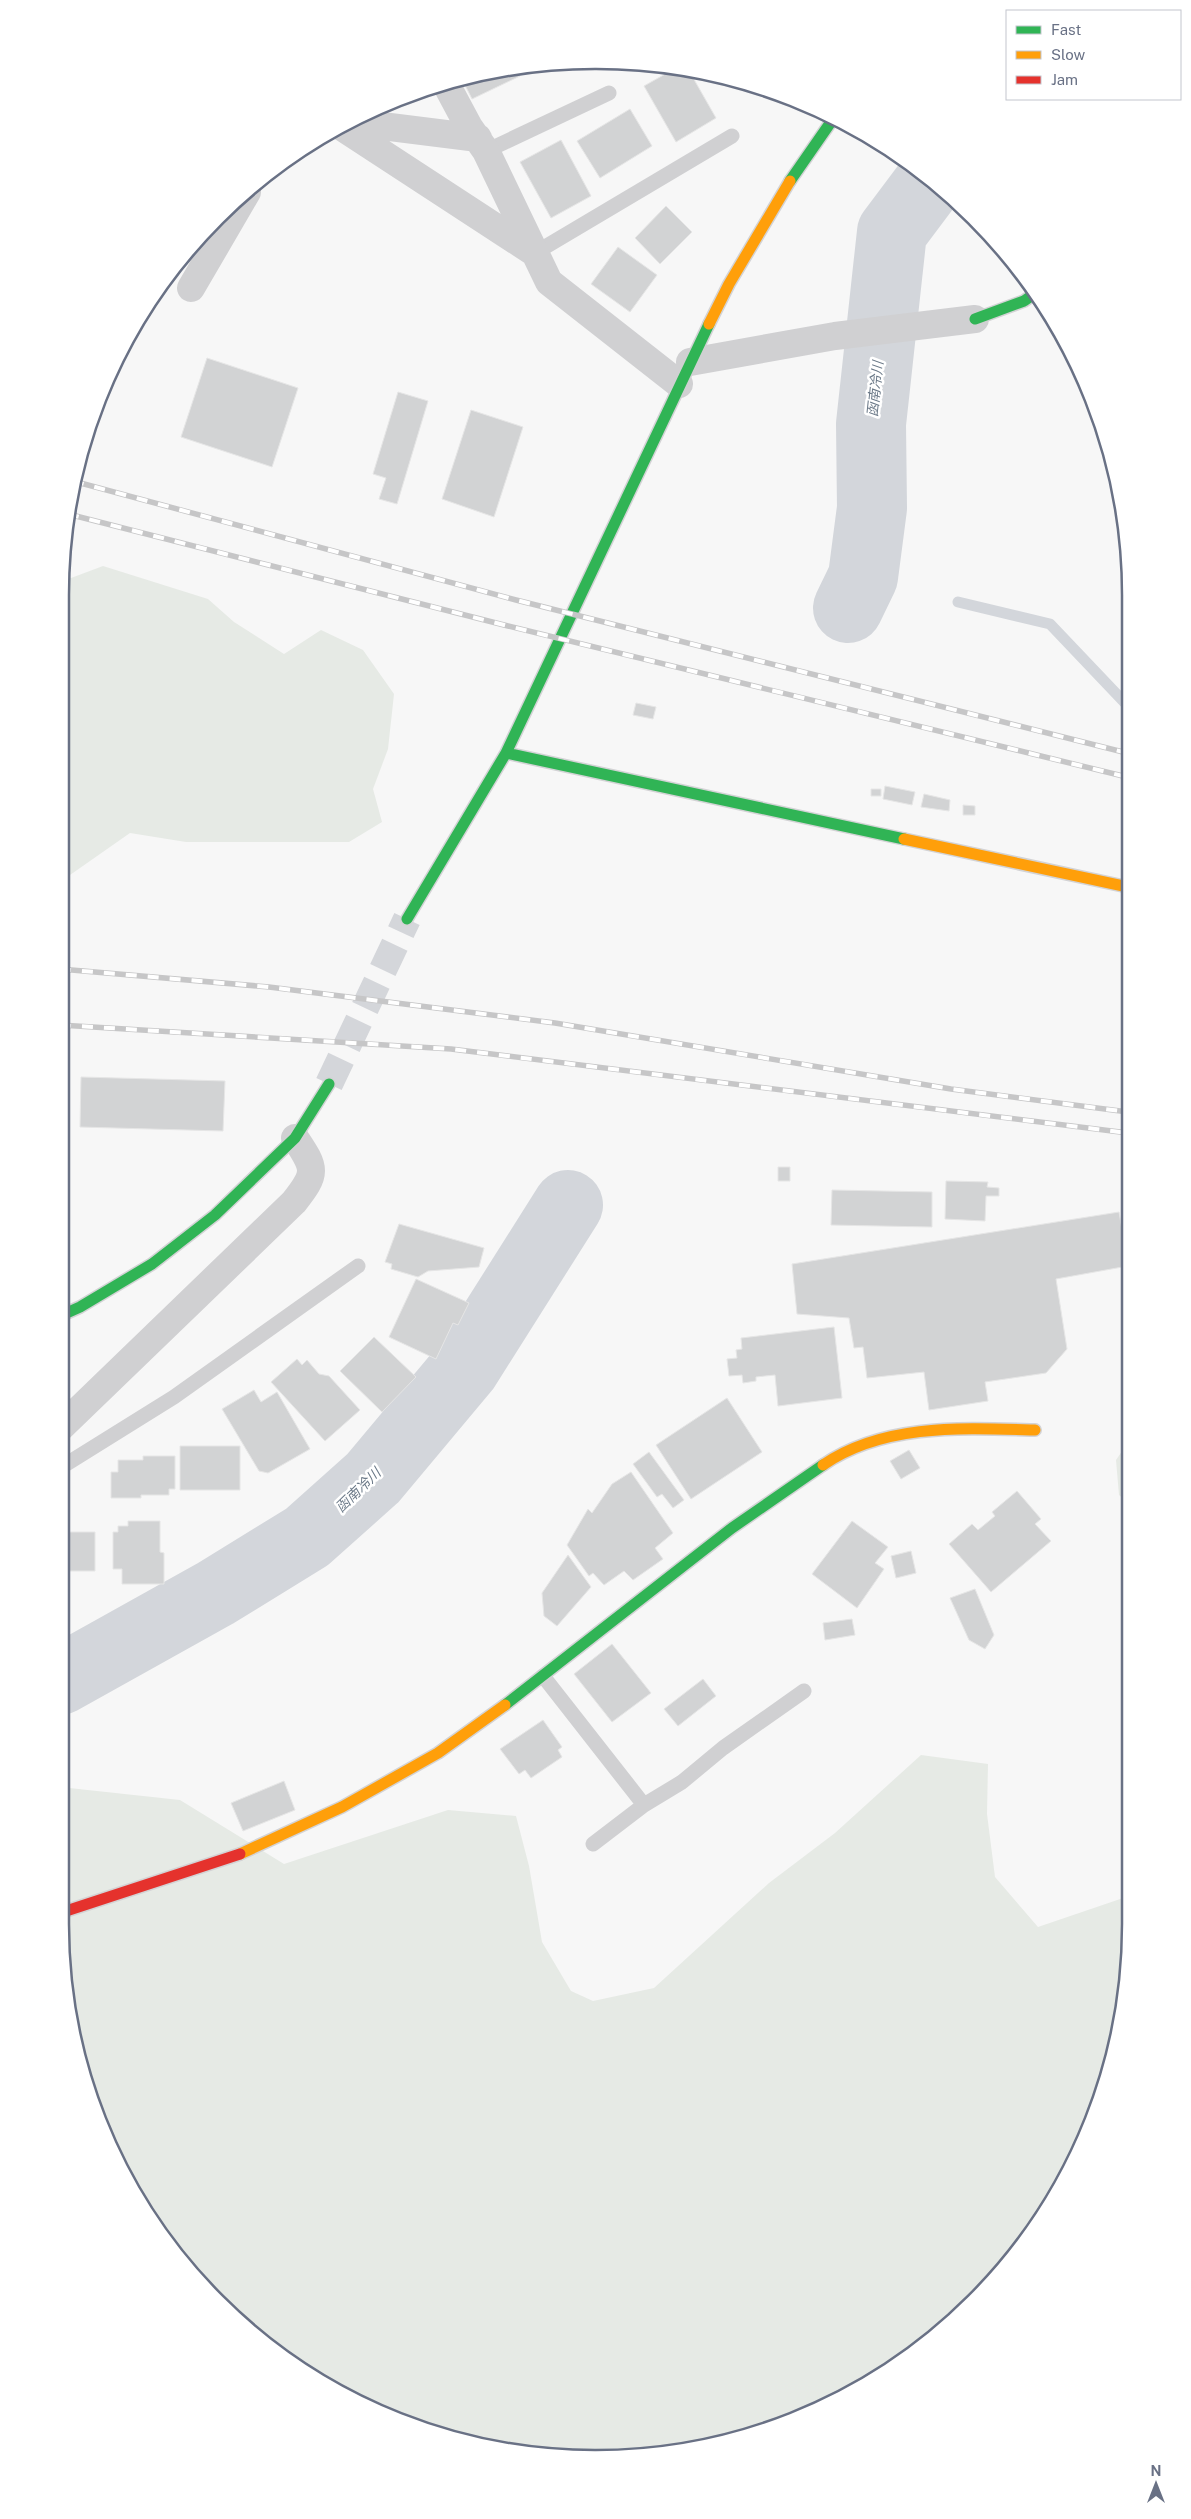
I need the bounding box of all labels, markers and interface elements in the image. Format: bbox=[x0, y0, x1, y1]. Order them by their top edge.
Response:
legend bbox=[1006, 10, 1181, 100]
text: Fast bbox=[1051, 21, 1081, 38]
text: Slow bbox=[1051, 46, 1086, 63]
text: Jam bbox=[1051, 71, 1078, 88]
water label: 函南冷川 bbox=[864, 358, 886, 418]
water label: 函南冷川 bbox=[332, 1463, 385, 1515]
north arrow bbox=[1131, 2459, 1181, 2509]
text: N bbox=[1151, 2463, 1161, 2479]

